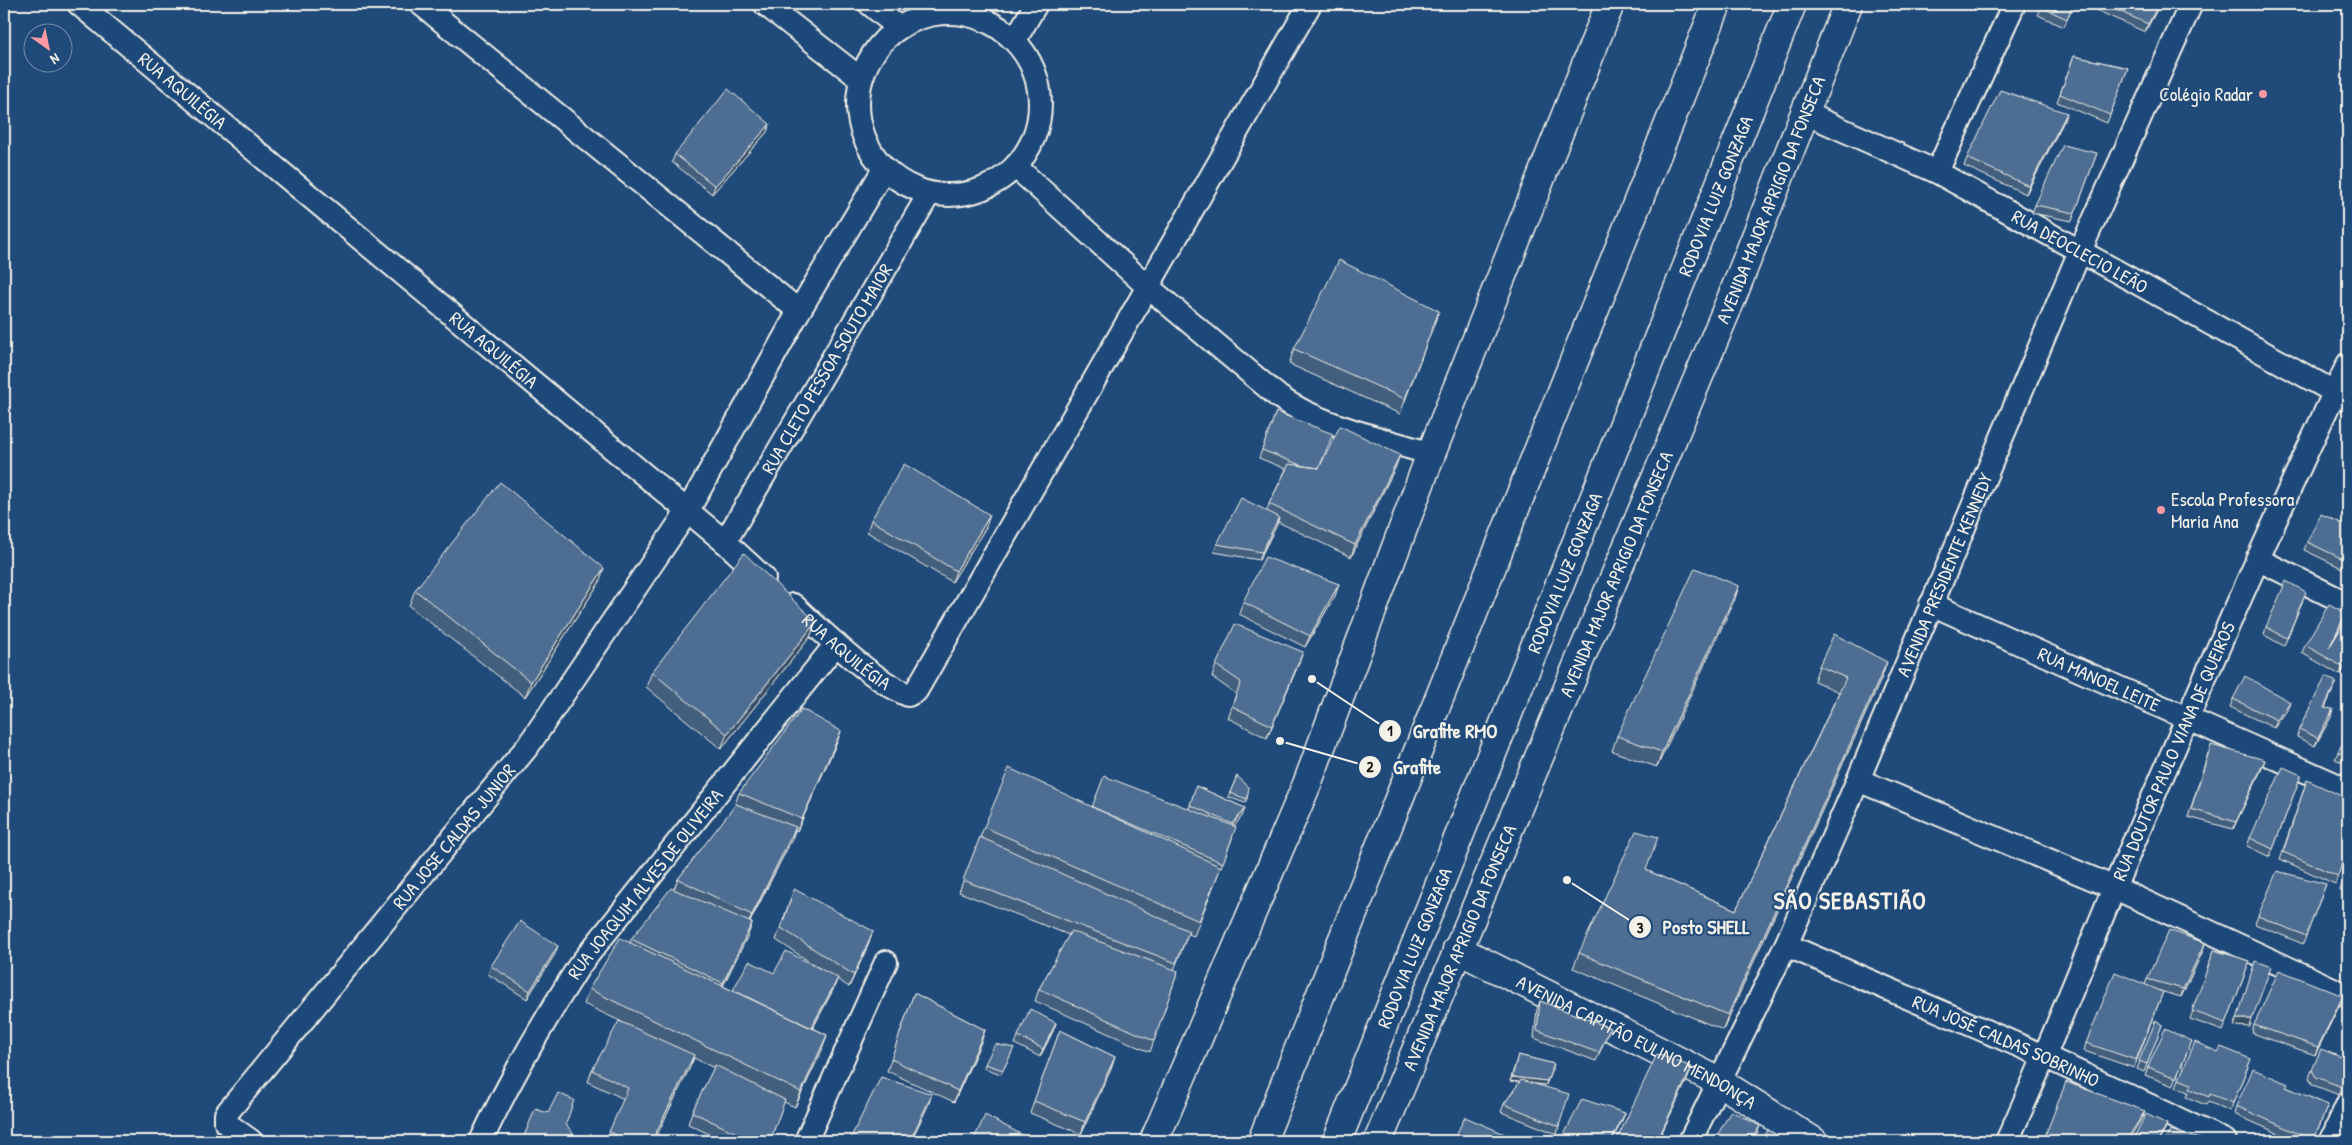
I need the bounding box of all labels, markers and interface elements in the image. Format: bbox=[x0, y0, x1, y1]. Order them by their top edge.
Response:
north arrow bbox=[22, 22, 72, 72]
street label: RUA AQUILÉGIA bbox=[133, 46, 232, 135]
text: N bbox=[47, 49, 64, 70]
street label: AVENIDA MAJOR APRIGIO DA FONSECA bbox=[1709, 72, 1831, 327]
place label: Colégio Radar bbox=[2159, 81, 2254, 107]
marker: Colégio Radar bbox=[2257, 88, 2269, 100]
street label: RODOVIA LUIZ GONZAGA bbox=[1671, 112, 1759, 280]
street label: RUA DEOCLECIO LEÃO bbox=[2007, 203, 2153, 299]
street label: RUA CLETO PESSOA SOUTO MAIOR bbox=[755, 258, 899, 479]
street label: RUA AQUILÉGIA bbox=[444, 305, 544, 394]
street label: AVENIDA MAJOR APRIGIO DA FONSECA bbox=[1553, 447, 1679, 701]
street label: AVENIDA PRESIDENTE KENNEDY bbox=[1890, 468, 1999, 680]
place label: Escola Professora Maria Ana bbox=[2171, 486, 2295, 534]
street label: RODOVIA LUIZ GONZAGA bbox=[1521, 489, 1608, 657]
marker: Escola Professora Maria Ana bbox=[2155, 504, 2167, 516]
street label: RUA AQUILÉGIA bbox=[797, 607, 896, 696]
street label: RUA DOUTOR PAULO VIANA DE QUEIROS bbox=[2106, 617, 2241, 885]
street label: RUA MANOEL LEITE bbox=[2034, 640, 2165, 718]
callout: Grafite RMO bbox=[1378, 713, 1508, 748]
text: Grafite RMO bbox=[1413, 717, 1497, 744]
text: 1 bbox=[1387, 720, 1393, 741]
callout: Grafite bbox=[1358, 749, 1451, 784]
text: Grafite bbox=[1393, 753, 1441, 780]
text: 2 bbox=[1366, 756, 1374, 777]
street label: RUA JOSE CALDAS JUNIOR bbox=[386, 758, 522, 915]
street label: RUA JOAQUIM ALVES DE OLIVEIRA bbox=[561, 783, 729, 984]
street label: AVENIDA MAJOR APRIGIO DA FONSECA bbox=[1396, 820, 1522, 1074]
street label: RODOVIA LUIZ GONZAGA bbox=[1370, 864, 1458, 1032]
district label: SÃO SEBASTIÃO bbox=[1773, 884, 1927, 916]
callout: Posto SHELL bbox=[1627, 910, 1759, 945]
text: Posto SHELL bbox=[1662, 913, 1750, 940]
text: 3 bbox=[1637, 917, 1644, 938]
street label: AVENIDA CAPITÃO EULINO MENDONÇA bbox=[1512, 968, 1761, 1115]
street label: RUA JOSÉ CALDAS SOBRINHO bbox=[1909, 988, 2104, 1093]

